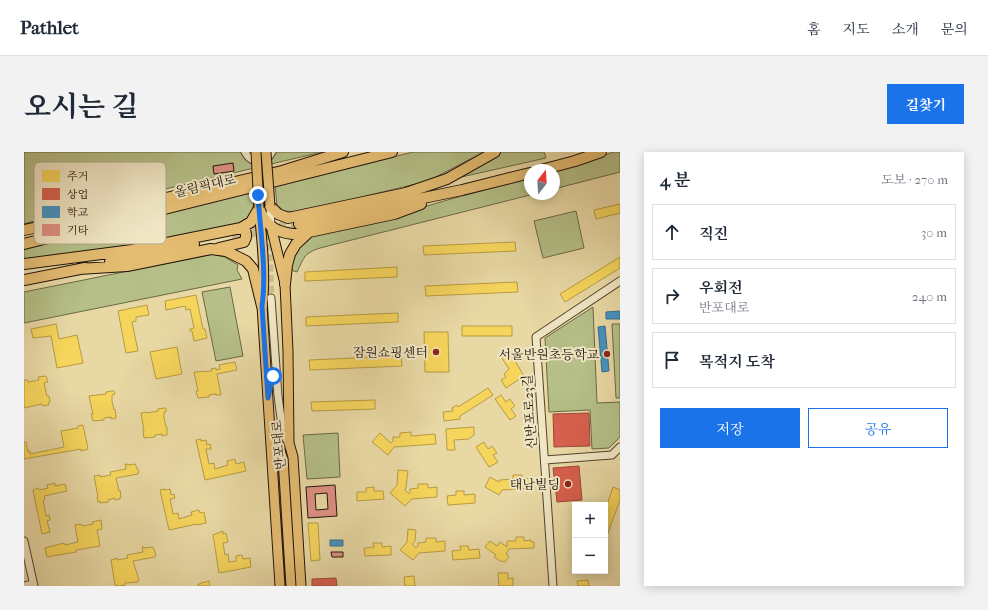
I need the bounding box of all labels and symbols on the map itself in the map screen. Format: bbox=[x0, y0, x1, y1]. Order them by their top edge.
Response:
legend bbox=[34, 162, 166, 244]
north arrow bbox=[524, 164, 560, 200]
text: 주거 bbox=[67, 170, 88, 183]
street label: 올림픽대로 bbox=[173, 171, 238, 200]
route end bbox=[249, 186, 267, 204]
text: 상업 bbox=[67, 188, 88, 201]
text: 학교 bbox=[67, 206, 89, 219]
text: 기타 bbox=[67, 224, 89, 237]
place label: 잠원쇼핑센터 bbox=[353, 345, 428, 360]
marker: 잠원쇼핑센터 bbox=[431, 347, 441, 357]
place label: 서울반원초등학교 bbox=[499, 347, 599, 362]
marker: 서울반원초등학교 bbox=[602, 349, 612, 359]
route start bbox=[264, 367, 282, 385]
street label: 신반포로23길 bbox=[519, 374, 540, 450]
street label: 반포대로 bbox=[269, 419, 288, 471]
place label: 태남빌딩 bbox=[510, 477, 560, 492]
marker: 태남빌딩 bbox=[563, 479, 573, 489]

